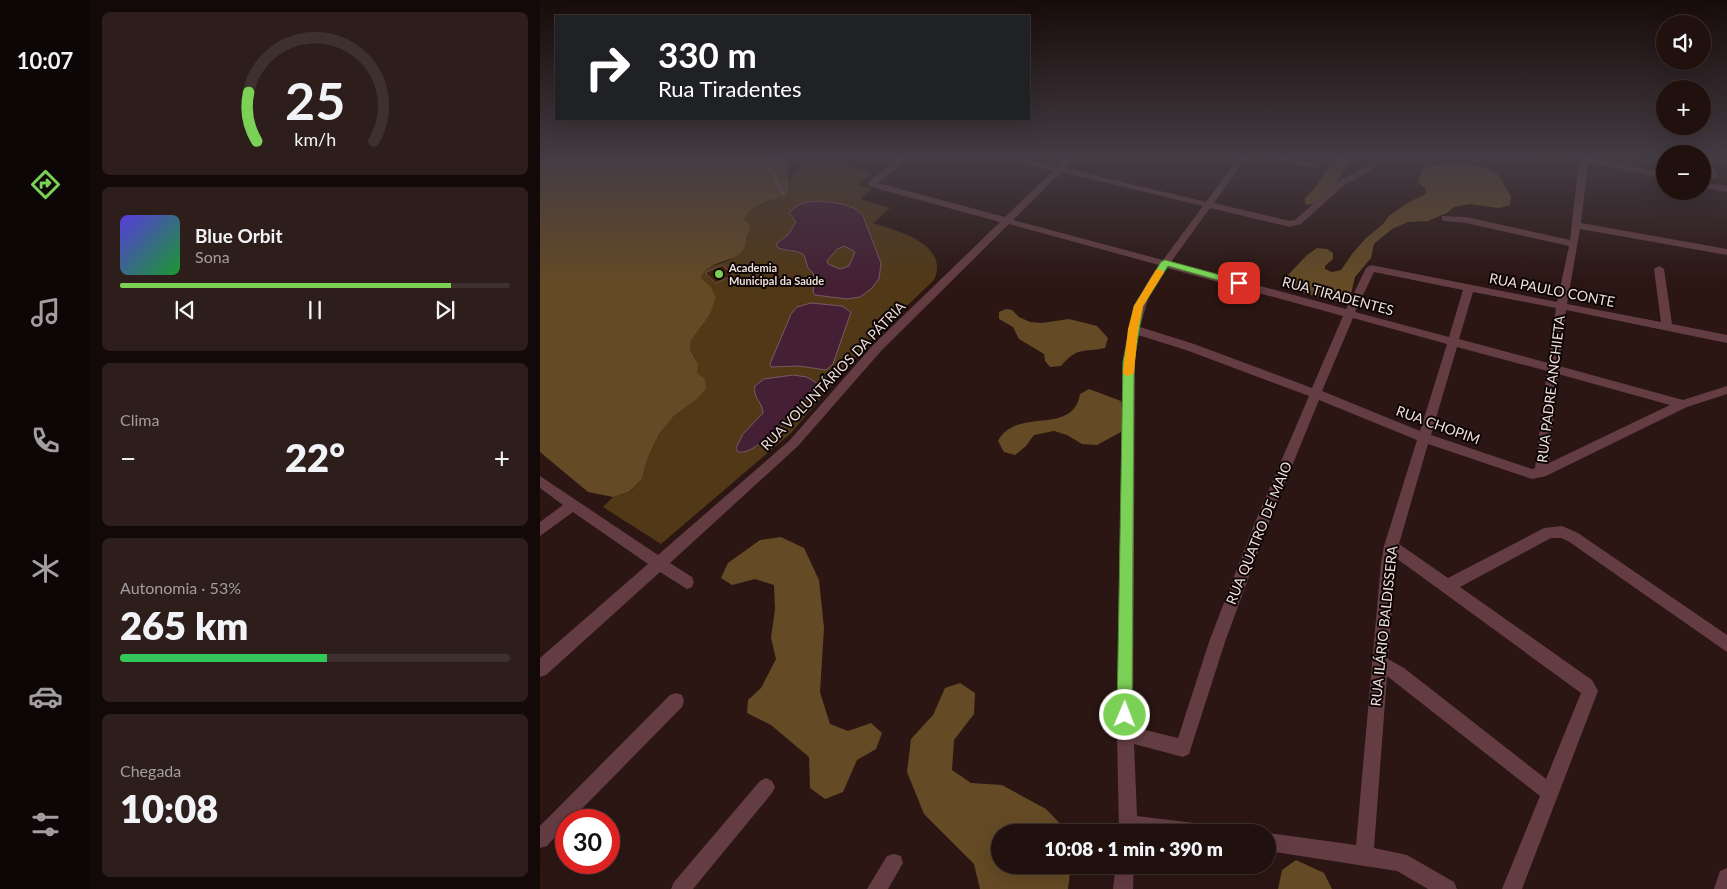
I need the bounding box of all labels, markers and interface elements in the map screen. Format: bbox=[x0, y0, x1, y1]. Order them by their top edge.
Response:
map controls bbox=[1656, 15, 1711, 200]
button: sound bbox=[1656, 15, 1711, 70]
text: 330 m bbox=[658, 33, 757, 75]
icon: right bbox=[575, 35, 640, 100]
text: 10:07 bbox=[17, 47, 73, 74]
text: 25 bbox=[285, 69, 345, 131]
text: Rua Tiradentes bbox=[658, 75, 802, 102]
button: + bbox=[1656, 80, 1711, 135]
text: km/h bbox=[294, 128, 336, 150]
button: − bbox=[1656, 145, 1711, 200]
icon: directions bbox=[28, 167, 63, 202]
text: Blue Orbit bbox=[195, 224, 283, 247]
text: Sona bbox=[195, 247, 230, 266]
place label: Academia Municipal da Saúde bbox=[728, 261, 824, 287]
pin bbox=[1218, 262, 1260, 304]
marker: Academia Municipal da Saúde bbox=[713, 268, 725, 280]
icon: arrive bbox=[1225, 269, 1253, 297]
street label: RUA PAULO CONTE bbox=[1488, 269, 1616, 310]
street label: RUA TIRADENTES bbox=[1281, 272, 1396, 319]
icon: music bbox=[28, 295, 63, 330]
icon: previous bbox=[171, 296, 199, 324]
icon: pause bbox=[301, 296, 329, 324]
icon: next bbox=[431, 296, 459, 324]
street label: RUA VOLUNTÁRIOS DA PÁTRIA bbox=[757, 297, 909, 454]
street label: RUA PADRE ANCHIETA bbox=[1533, 314, 1568, 464]
street label: RUA CHOPIM bbox=[1394, 402, 1482, 448]
text: Clima bbox=[120, 410, 159, 429]
icon: phone bbox=[28, 423, 63, 458]
text: 22° bbox=[285, 434, 345, 480]
text: − bbox=[120, 441, 136, 475]
text: + bbox=[494, 441, 510, 475]
street label: RUA QUATRO DE MAIO bbox=[1222, 459, 1295, 607]
street label: RUA ILÁRIO BALDISSERA bbox=[1367, 544, 1400, 707]
icon: climate bbox=[28, 551, 63, 586]
text: Autonomia · 53% bbox=[120, 578, 241, 597]
text: 265 km bbox=[120, 602, 248, 648]
icon: car bbox=[28, 679, 63, 714]
position arrow bbox=[1098, 688, 1150, 740]
text: Chegada bbox=[120, 761, 181, 780]
text: 10:08 bbox=[120, 785, 218, 831]
icon: filters bbox=[28, 807, 63, 842]
speed limit sign: 30 bbox=[555, 809, 620, 874]
text: 10:08 · 1 min · 390 m bbox=[1044, 837, 1223, 860]

